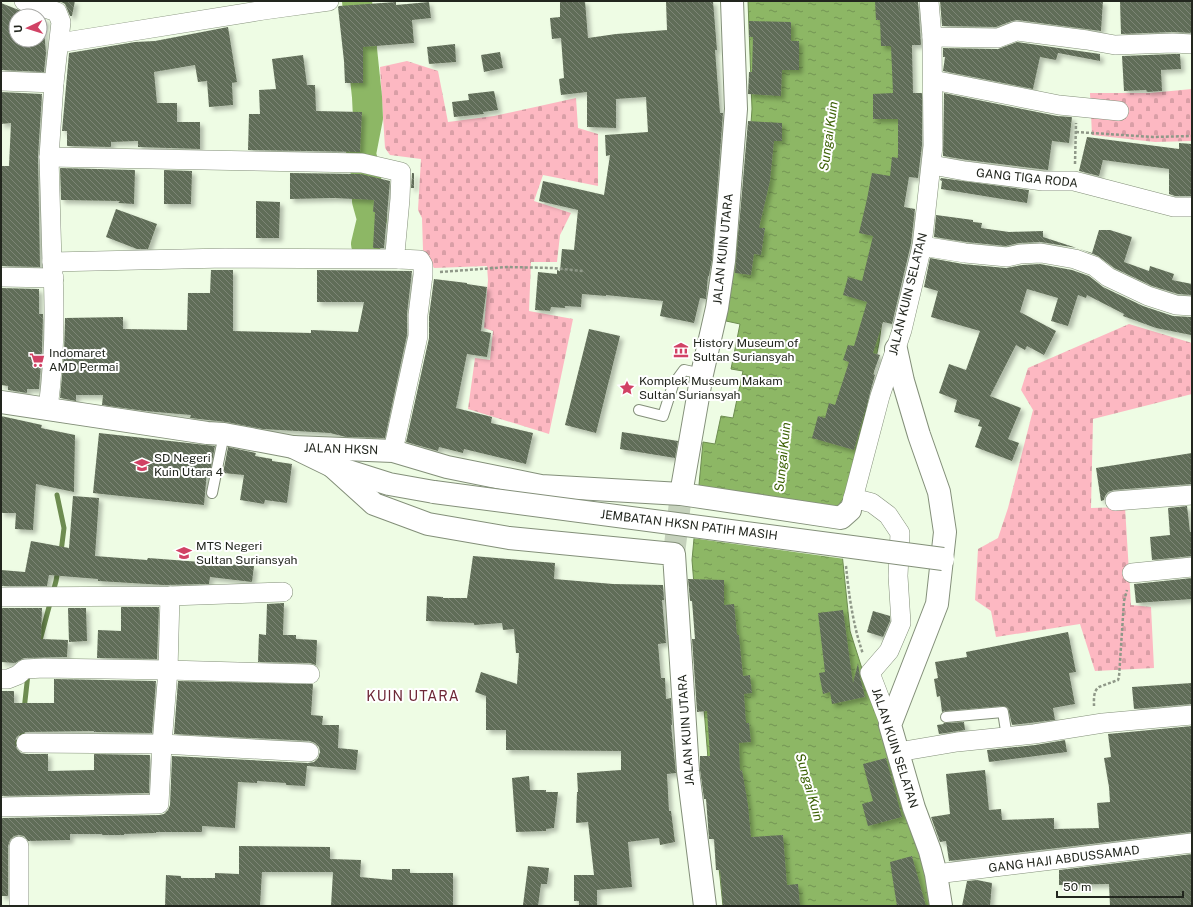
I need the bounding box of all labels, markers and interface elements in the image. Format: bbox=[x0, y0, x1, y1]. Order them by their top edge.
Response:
north arrow bbox=[8, 8, 48, 48]
text: U bbox=[12, 24, 24, 33]
water label: Sungai Kuin bbox=[816, 100, 841, 172]
street label: GANG TIGA RODA bbox=[975, 166, 1079, 190]
street label: JALAN KUIN UTARA bbox=[710, 192, 736, 305]
street label: JALAN KUIN SELATAN bbox=[886, 231, 930, 357]
place label: History Museum of Sultan Suriansyah bbox=[693, 336, 799, 364]
museum icon: History Museum of Sultan Suriansyah bbox=[672, 341, 690, 359]
place label: Indomaret AMD Permai bbox=[49, 346, 118, 374]
supermarket icon: Indomaret AMD Permai bbox=[28, 351, 46, 369]
place label: Komplek Museum Makam Sultan Suriansyah bbox=[639, 374, 783, 402]
place icon: Komplek Museum Makam Sultan Suriansyah bbox=[618, 379, 636, 397]
water label: Sungai Kuin bbox=[771, 421, 794, 493]
street label: JALAN HKSN bbox=[304, 441, 378, 457]
place label: SD Negeri Kuin Utara 4 bbox=[154, 451, 224, 479]
school or university icon: SD Negeri Kuin Utara 4 bbox=[133, 456, 151, 474]
street label: JEMBATAN HKSN PATIH MASIH bbox=[600, 507, 778, 543]
place label: MTS Negeri Sultan Suriansyah bbox=[196, 539, 298, 567]
school or university icon: MTS Negeri Sultan Suriansyah bbox=[175, 544, 193, 562]
street label: JALAN KUIN UTARA bbox=[675, 673, 697, 786]
street label: JALAN KUIN SELATAN bbox=[869, 686, 921, 810]
district label: KUIN UTARA bbox=[366, 688, 460, 704]
water label: Sungai Kuin bbox=[793, 751, 826, 823]
street label: GANG HAJI ABDUSSAMAD bbox=[988, 843, 1140, 875]
scale bar bbox=[1057, 873, 1183, 899]
text: 50 m bbox=[1063, 880, 1091, 894]

